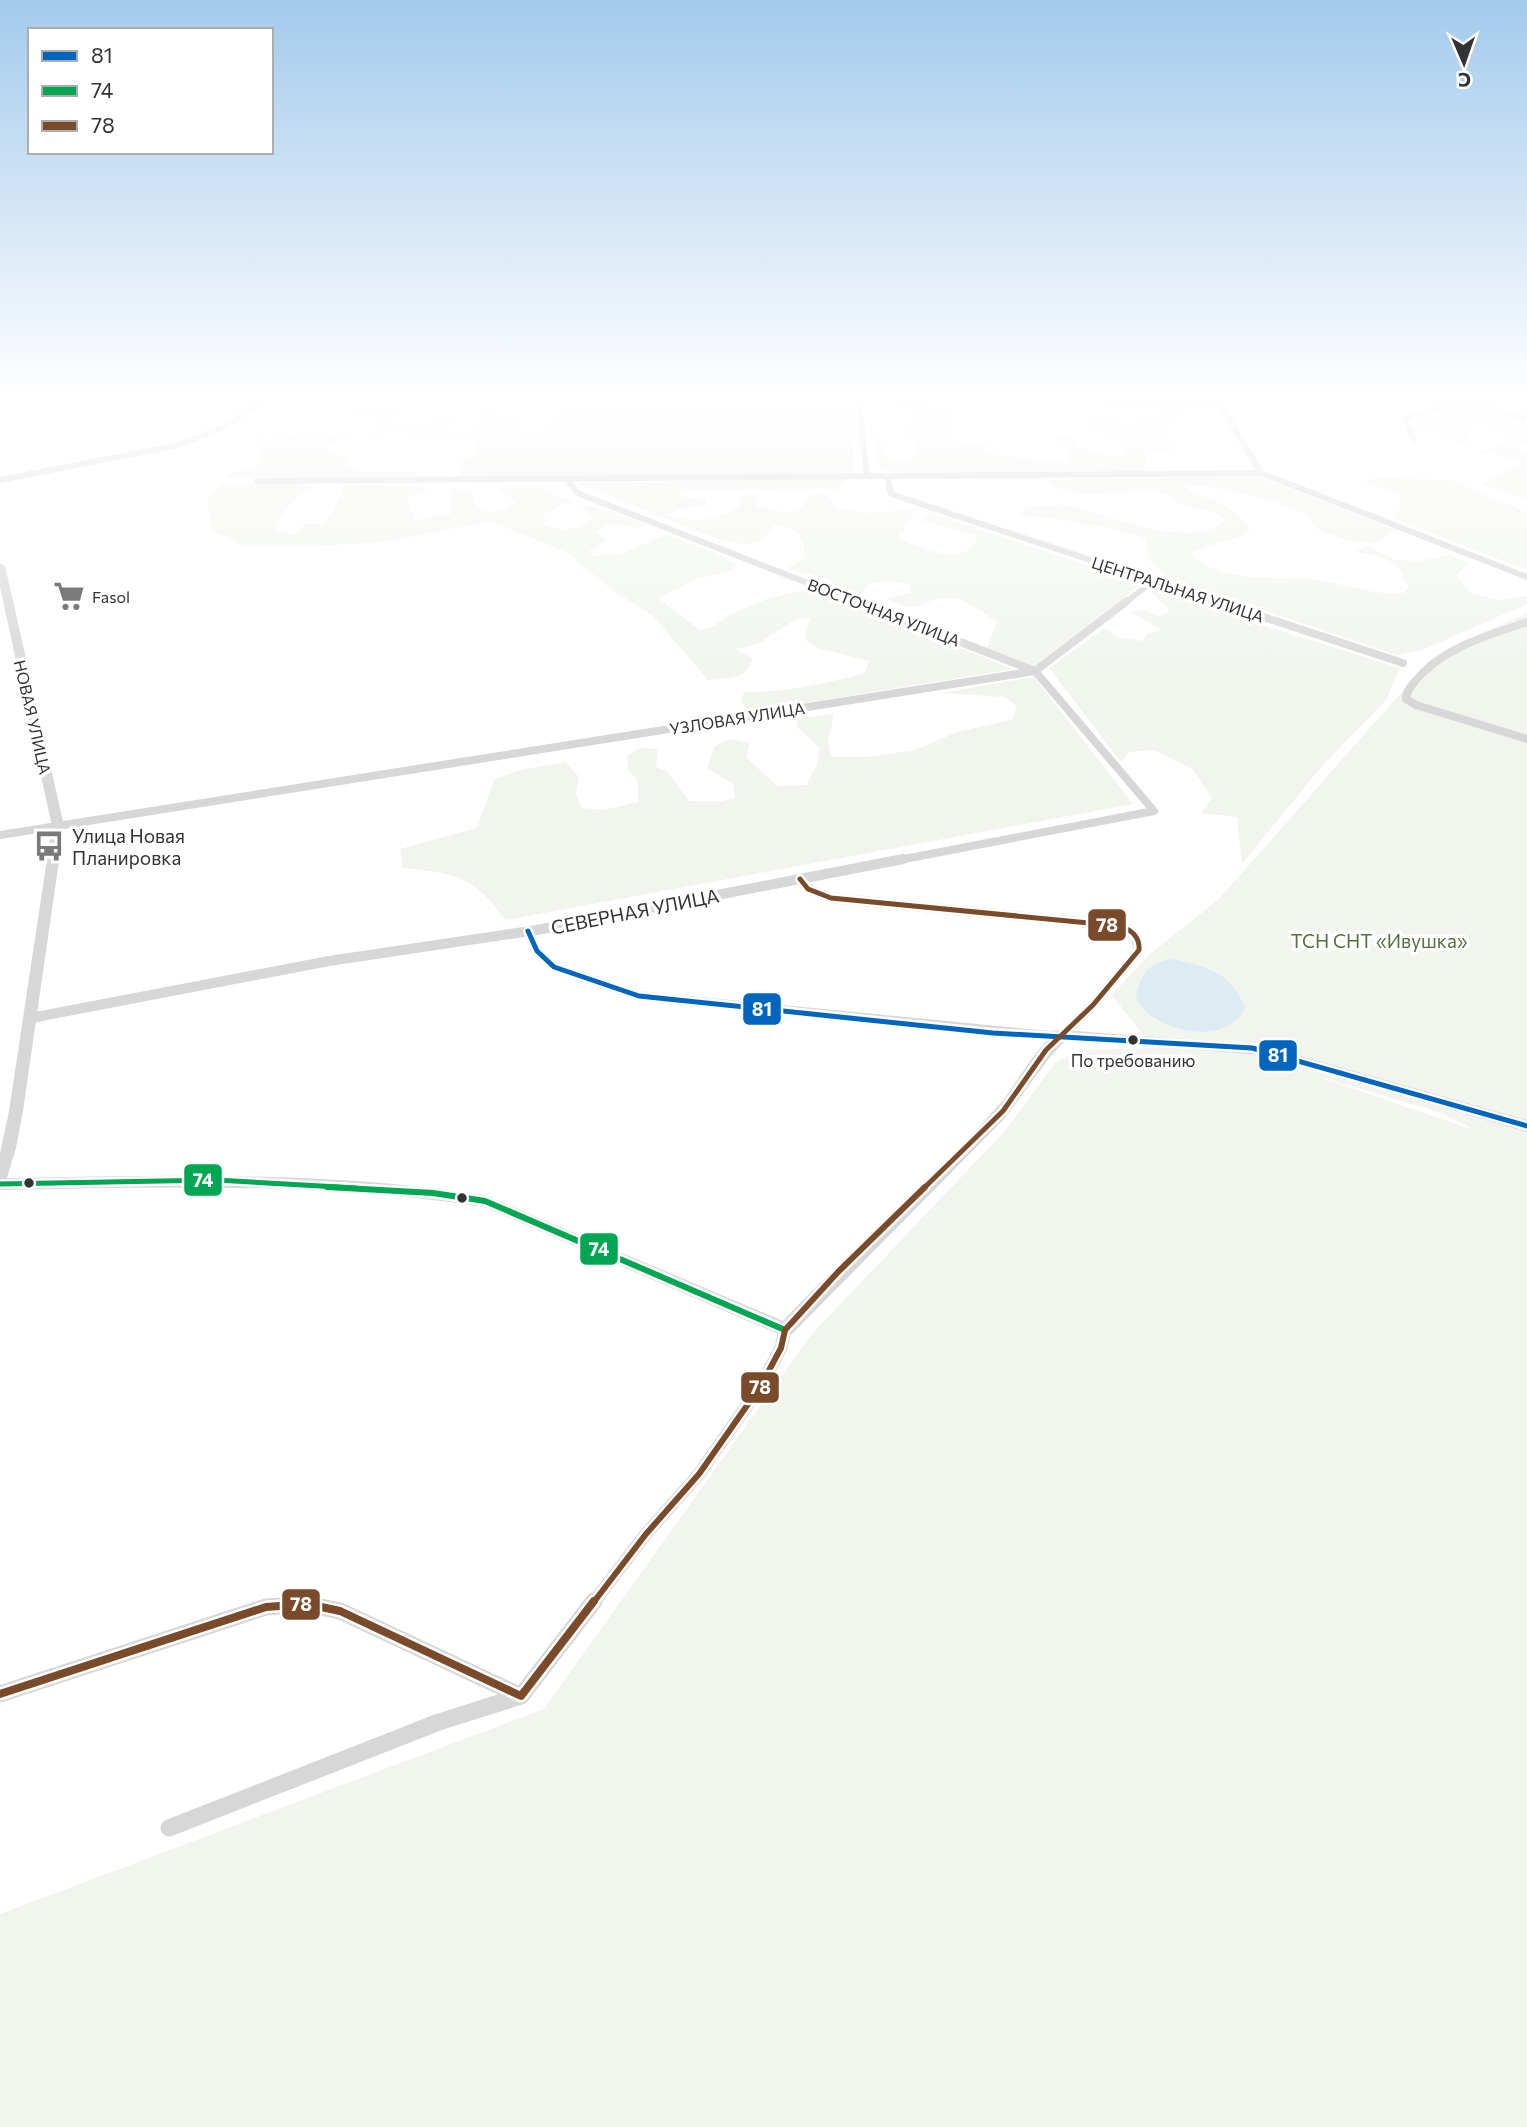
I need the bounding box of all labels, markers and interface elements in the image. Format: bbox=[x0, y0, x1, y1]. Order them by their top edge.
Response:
legend bbox=[28, 28, 273, 154]
north arrow bbox=[1429, 28, 1499, 98]
text: 81 bbox=[91, 42, 113, 67]
text: С bbox=[1458, 69, 1472, 92]
text: 74 bbox=[91, 77, 114, 102]
text: 78 bbox=[91, 112, 115, 137]
street label: ЦЕНТРАЛЬНАЯ УЛИЦА bbox=[1090, 552, 1266, 626]
street label: ВОСТОЧНАЯ УЛИЦА bbox=[805, 574, 963, 650]
supermarket icon: Fasol bbox=[52, 579, 86, 613]
place label: Fasol bbox=[92, 587, 130, 606]
street label: НОВАЯ УЛИЦА bbox=[11, 658, 55, 776]
street label: УЗЛОВАЯ УЛИЦА bbox=[668, 698, 806, 738]
place label: Улица Новая Планировка bbox=[72, 824, 185, 869]
bus stop icon: Улица Новая Планировка bbox=[32, 829, 66, 863]
street label: СЕВЕРНАЯ УЛИЦА bbox=[549, 883, 721, 939]
line badge: 78 bbox=[1087, 908, 1127, 942]
text: 78 bbox=[1096, 913, 1118, 936]
park label: ТСН СНТ «Ивушка» bbox=[1290, 929, 1468, 952]
line badge: 81 bbox=[742, 992, 782, 1026]
text: 81 bbox=[752, 997, 772, 1020]
marker: По требованию bbox=[1126, 1033, 1140, 1047]
line badge: 81 bbox=[1258, 1039, 1298, 1072]
text: 81 bbox=[1268, 1043, 1288, 1066]
place label: По требованию bbox=[1071, 1050, 1195, 1071]
line badge: 74 bbox=[183, 1163, 223, 1197]
text: 74 bbox=[193, 1168, 214, 1191]
unlabelled marker bbox=[22, 1176, 36, 1190]
unlabelled marker bbox=[455, 1191, 469, 1205]
line badge: 74 bbox=[579, 1232, 619, 1266]
text: 74 bbox=[589, 1237, 610, 1260]
line badge: 78 bbox=[740, 1371, 780, 1404]
text: 78 bbox=[749, 1375, 771, 1398]
line badge: 78 bbox=[281, 1588, 321, 1621]
text: 78 bbox=[290, 1592, 312, 1615]

